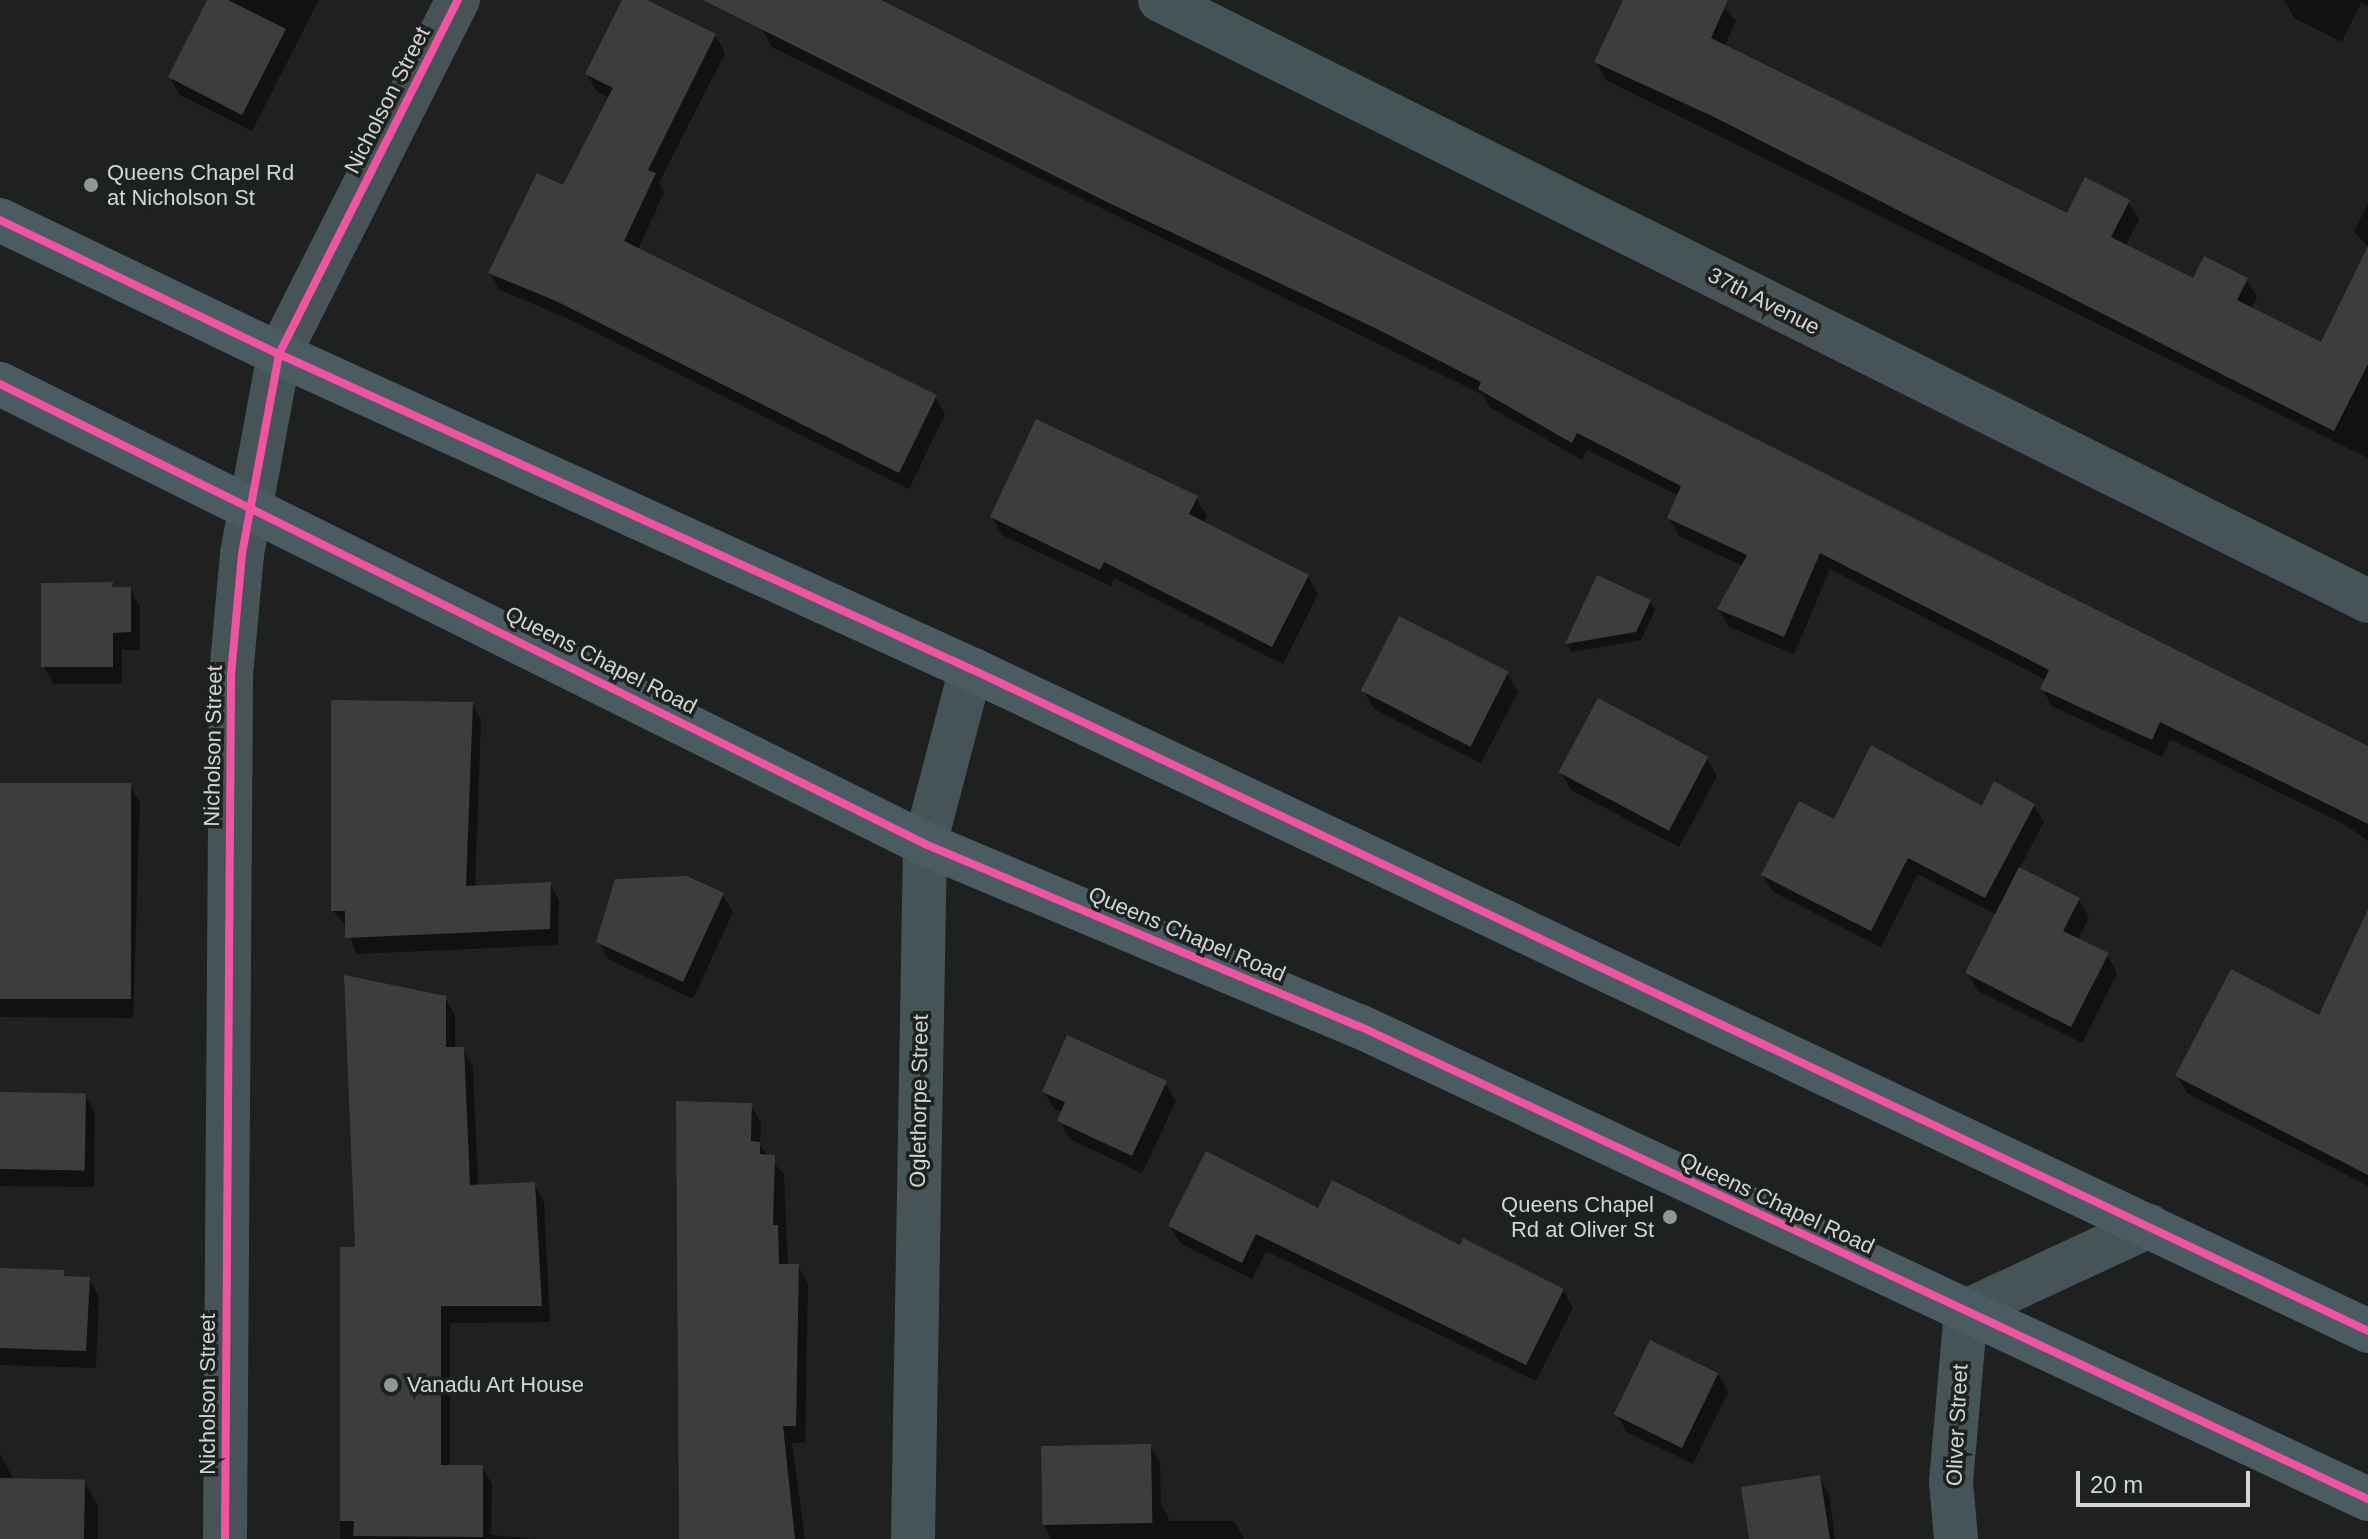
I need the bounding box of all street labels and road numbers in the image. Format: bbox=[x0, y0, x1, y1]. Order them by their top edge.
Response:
street label: Nicholson Street bbox=[339, 22, 435, 178]
street label: 37th Avenue bbox=[1703, 261, 1825, 341]
street label: Queens Chapel Road bbox=[501, 600, 701, 720]
street label: Nicholson Street bbox=[198, 665, 228, 827]
street label: Queens Chapel Road bbox=[1084, 881, 1290, 987]
street label: Oglethorpe Street bbox=[904, 1014, 934, 1188]
street label: Queens Chapel Road bbox=[1676, 1146, 1878, 1260]
street label: Nicholson Street bbox=[195, 1313, 221, 1475]
street label: Oliver Street bbox=[1941, 1363, 1973, 1487]

